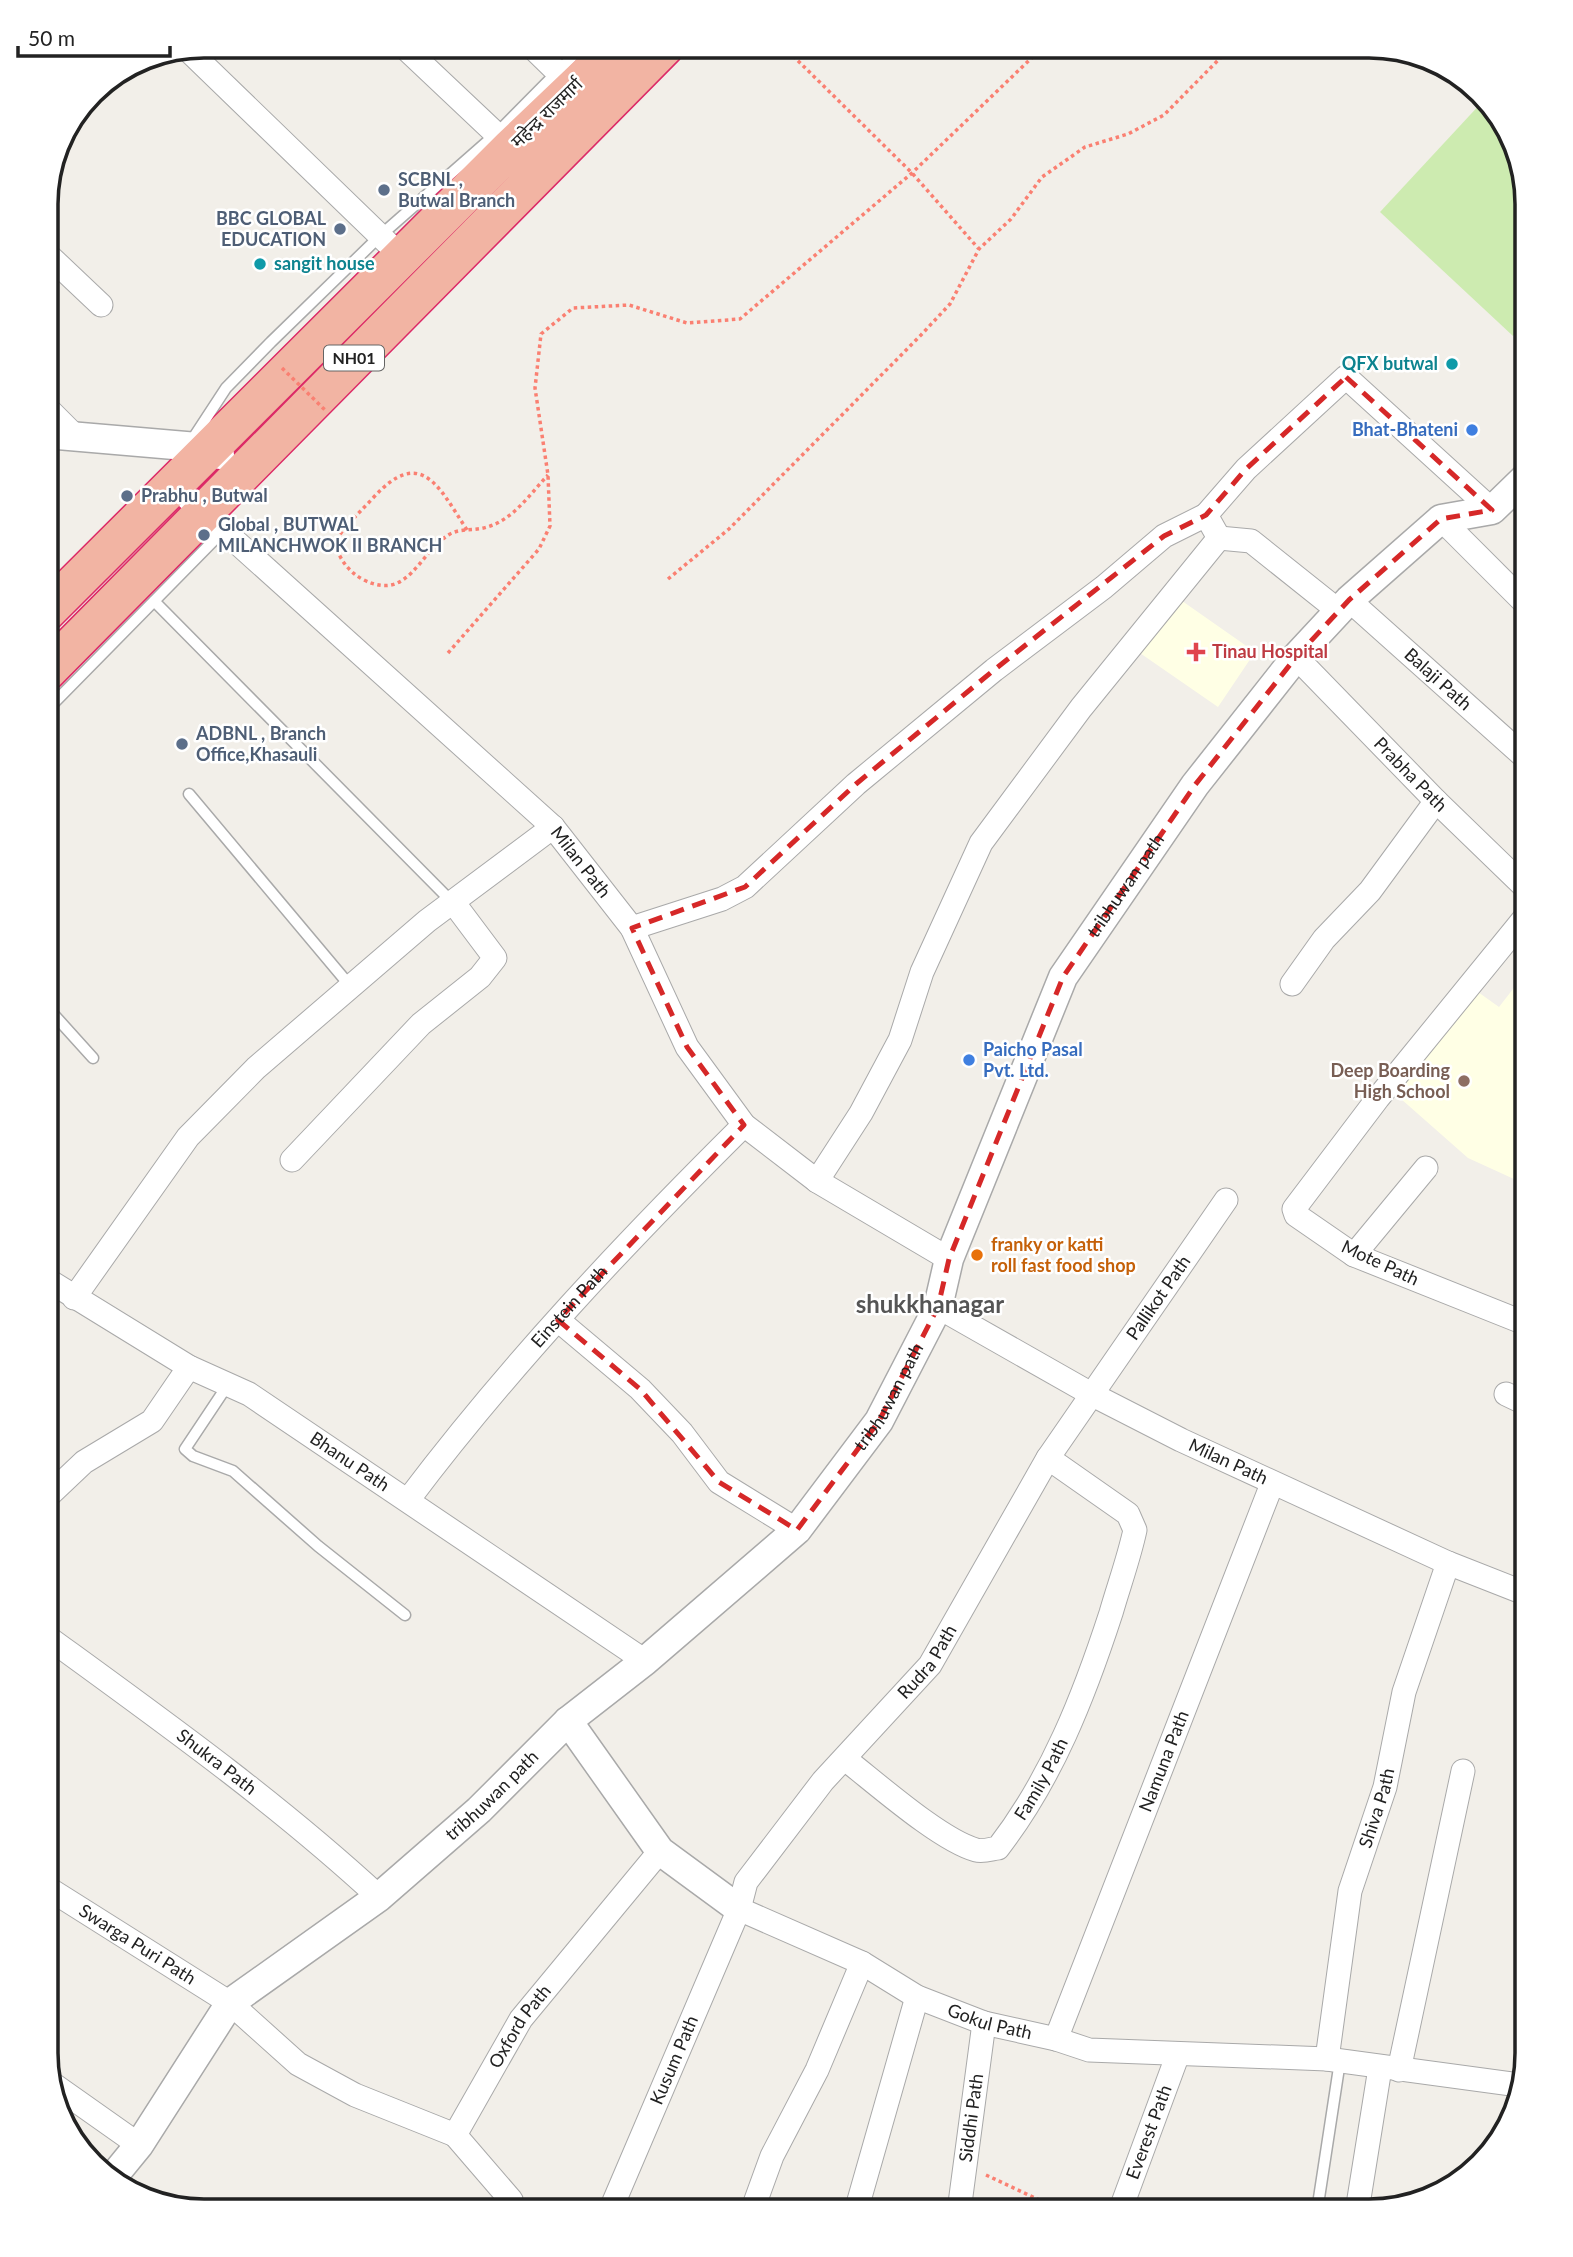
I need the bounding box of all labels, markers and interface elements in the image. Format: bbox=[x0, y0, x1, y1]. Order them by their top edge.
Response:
scale bar bbox=[18, 14, 170, 58]
text: 50 m bbox=[28, 25, 75, 50]
street label: महेन्द्र राजमार्ग bbox=[506, 72, 587, 152]
place label: SCBNL , Butwal Branch bbox=[398, 168, 515, 211]
marker: SCBNL , Butwal Branch bbox=[376, 182, 392, 198]
place label: BBC GLOBAL EDUCATION bbox=[216, 207, 327, 250]
marker: BBC GLOBAL EDUCATION bbox=[332, 221, 348, 237]
place label: sangit house bbox=[274, 252, 375, 274]
marker: sangit house bbox=[252, 256, 268, 272]
road number: NH01 bbox=[324, 346, 384, 370]
place label: QFX butwal bbox=[1342, 352, 1438, 374]
marker: QFX butwal bbox=[1444, 356, 1460, 372]
place label: Bhat-Bhateni bbox=[1352, 418, 1458, 440]
marker: Bhat-Bhateni bbox=[1464, 422, 1480, 438]
place label: Prabhu , Butwal bbox=[141, 484, 268, 506]
marker: Prabhu , Butwal bbox=[119, 488, 135, 504]
place label: Global , BUTWAL MILANCHWOK II BRANCH bbox=[218, 513, 442, 556]
marker: Global , BUTWAL MILANCHWOK II BRANCH bbox=[196, 527, 212, 543]
place label: Tinau Hospital bbox=[1212, 640, 1328, 662]
marker: Tinau Hospital bbox=[1186, 642, 1206, 662]
street label: Balaji Path bbox=[1400, 643, 1477, 714]
place label: ADBNL , Branch Office,Khasauli bbox=[195, 722, 326, 765]
street label: Prabha Path bbox=[1370, 732, 1452, 816]
marker: ADBNL , Branch Office,Khasauli bbox=[174, 736, 190, 752]
street label: Milan Path bbox=[547, 822, 616, 902]
street label: tribhuwan path bbox=[1082, 829, 1168, 941]
place label: Paicho Pasal Pvt. Ltd. bbox=[983, 1038, 1083, 1081]
marker: Paicho Pasal Pvt. Ltd. bbox=[961, 1052, 977, 1068]
place label: Deep Boarding High School bbox=[1330, 1059, 1450, 1102]
marker: Deep Boarding High School bbox=[1456, 1073, 1472, 1089]
place label: franky or katti roll fast food shop bbox=[991, 1233, 1136, 1276]
street label: Mote Path bbox=[1338, 1235, 1423, 1290]
marker: franky or katti roll fast food shop bbox=[969, 1247, 985, 1263]
street label: Pallikot Path bbox=[1121, 1251, 1195, 1344]
street label: Einstein Path bbox=[526, 1260, 612, 1352]
district label: shukkhanagar bbox=[856, 1289, 1004, 1318]
street label: tribhuwan path bbox=[849, 1339, 927, 1455]
street label: Bhanu Path bbox=[306, 1426, 394, 1496]
street label: Milan Path bbox=[1186, 1433, 1272, 1489]
street label: Rudra Path bbox=[892, 1621, 961, 1703]
street label: Namuna Path bbox=[1134, 1707, 1193, 1815]
street label: Shukra Path bbox=[173, 1724, 261, 1799]
street label: Family Path bbox=[1009, 1734, 1072, 1824]
street label: tribhuwan path bbox=[440, 1745, 542, 1844]
street label: Shiva Path bbox=[1353, 1766, 1399, 1850]
street label: Swarga Puri Path bbox=[75, 1899, 200, 1989]
street label: Oxford Path bbox=[483, 1980, 555, 2072]
street label: Gokul Path bbox=[945, 1998, 1034, 2043]
street label: Kusum Path bbox=[645, 2012, 702, 2108]
street label: Siddhi Path bbox=[954, 2072, 987, 2163]
street label: Everest Path bbox=[1121, 2082, 1176, 2182]

